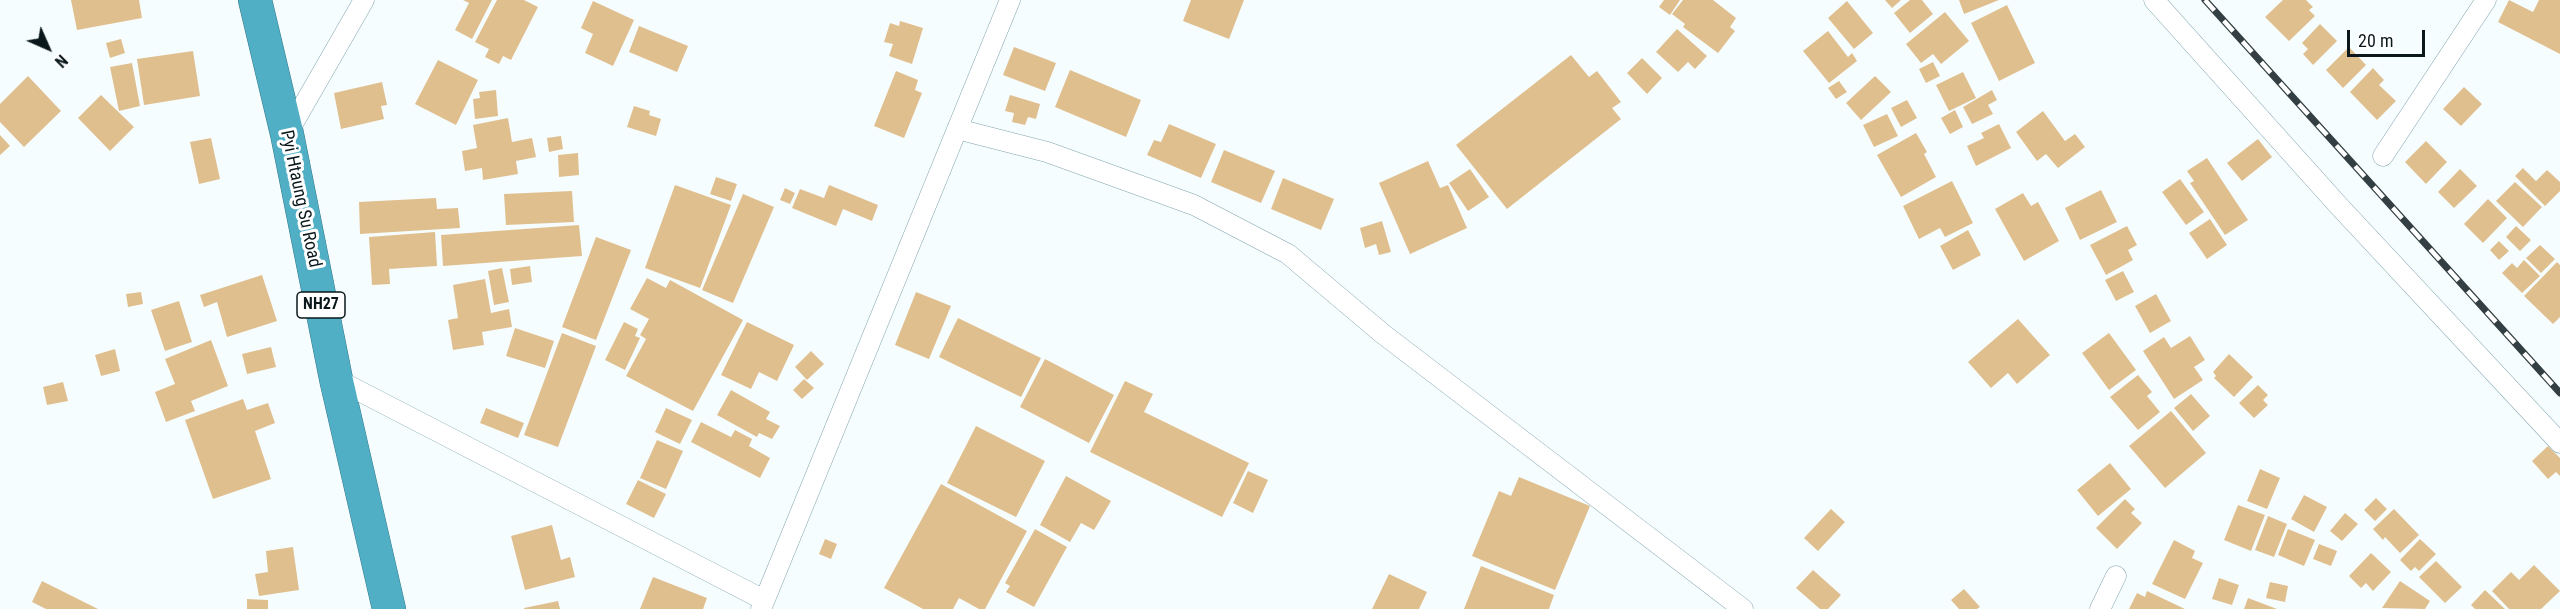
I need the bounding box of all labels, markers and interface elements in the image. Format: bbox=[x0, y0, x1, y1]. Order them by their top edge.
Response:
north arrow bbox=[18, 18, 78, 78]
scale bar bbox=[2350, 18, 2428, 56]
text: 20 m bbox=[2358, 30, 2393, 51]
text: N bbox=[51, 51, 71, 71]
street label: Pyi Htaung Su Road bbox=[275, 128, 325, 270]
road number: NH27 bbox=[297, 292, 345, 318]

